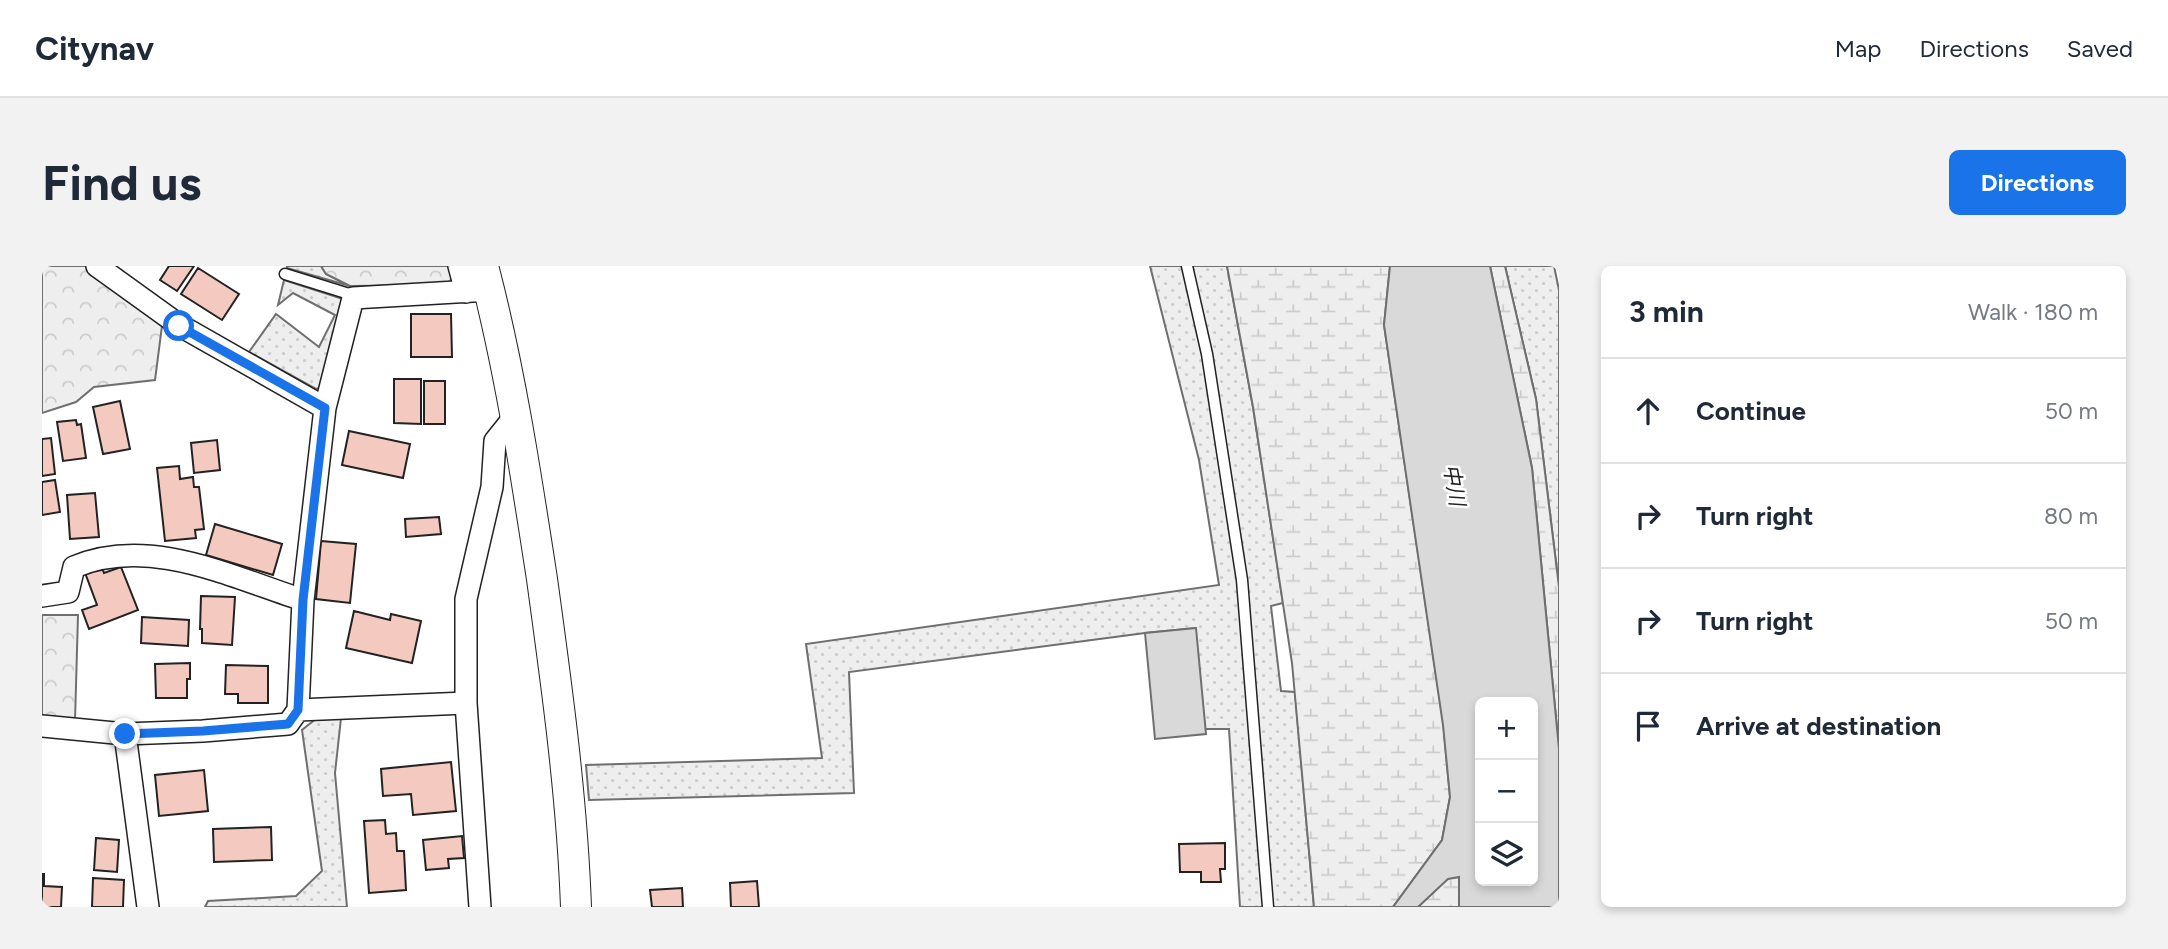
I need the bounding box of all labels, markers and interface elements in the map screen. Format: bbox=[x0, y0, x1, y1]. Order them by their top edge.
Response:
text: Citynav bbox=[35, 29, 154, 68]
text: Map bbox=[1835, 34, 1881, 63]
text: Directions bbox=[1919, 34, 2029, 63]
text: Saved bbox=[2067, 34, 2133, 63]
button: Directions bbox=[1949, 150, 2126, 215]
text: Find us bbox=[42, 153, 201, 212]
text: 3 min bbox=[1629, 293, 1704, 330]
text: Walk · 180 m bbox=[1968, 298, 2098, 326]
route start bbox=[163, 310, 194, 341]
icon: ahead bbox=[1629, 392, 1667, 430]
text: Continue bbox=[1696, 395, 1806, 427]
text: 50 m bbox=[2045, 397, 2098, 425]
water label: 中川 bbox=[1439, 462, 1471, 510]
icon: right bbox=[1629, 497, 1667, 535]
text: Turn right bbox=[1696, 500, 1813, 532]
text: 80 m bbox=[2044, 502, 2098, 530]
icon: right bbox=[1629, 602, 1667, 640]
text: Turn right bbox=[1696, 605, 1813, 637]
text: 50 m bbox=[2045, 607, 2098, 635]
map controls bbox=[1475, 697, 1538, 886]
button: + bbox=[1475, 697, 1538, 760]
icon: arrive bbox=[1629, 707, 1667, 745]
text: Arrive at destination bbox=[1696, 710, 1941, 742]
route end bbox=[109, 718, 140, 749]
button: − bbox=[1475, 760, 1538, 823]
button: layers bbox=[1475, 823, 1538, 886]

